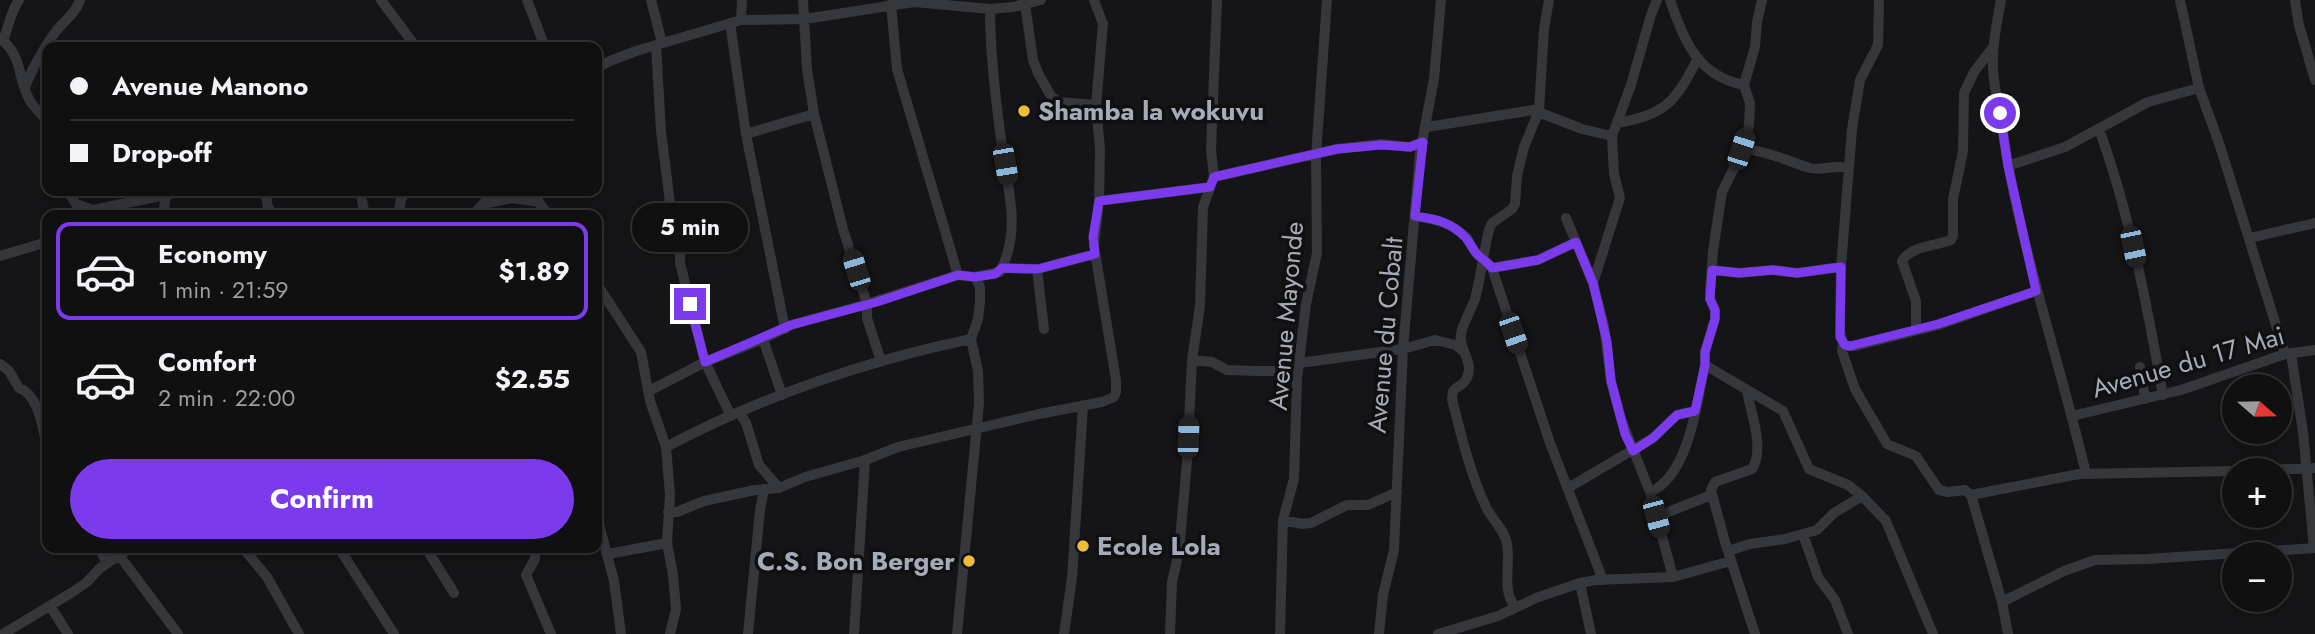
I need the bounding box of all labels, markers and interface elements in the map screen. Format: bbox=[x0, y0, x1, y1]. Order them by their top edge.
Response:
text: Avenue Manono bbox=[112, 67, 308, 105]
place label: Shamba la wokuvu bbox=[1038, 92, 1264, 130]
route start bbox=[1984, 97, 2016, 129]
marker: Shamba la wokuvu bbox=[1016, 103, 1032, 119]
car bbox=[1725, 126, 1758, 172]
text: Drop-off bbox=[112, 134, 212, 172]
car bbox=[992, 141, 1019, 187]
callout: 5 min bbox=[632, 202, 748, 252]
text: 5 min bbox=[660, 210, 720, 244]
street label: Avenue Mayonde bbox=[1259, 220, 1313, 412]
car bbox=[2119, 224, 2148, 270]
text: Economy bbox=[158, 235, 267, 273]
street label: Avenue du Cobalt bbox=[1358, 235, 1413, 435]
icon: car bbox=[74, 240, 137, 303]
car bbox=[840, 247, 873, 293]
text: $1.89 bbox=[499, 252, 570, 290]
text: 1 min · 21:59 bbox=[158, 273, 289, 307]
route end bbox=[674, 288, 706, 320]
car bbox=[1497, 310, 1530, 356]
street label: Avenue du 17 Mai bbox=[2087, 316, 2289, 408]
text: Comfort bbox=[158, 343, 256, 381]
icon: car bbox=[74, 348, 137, 411]
text: $2.55 bbox=[495, 360, 570, 398]
north arrow bbox=[2222, 374, 2292, 444]
map controls bbox=[2222, 374, 2292, 612]
text: 2 min · 22:00 bbox=[158, 381, 295, 415]
car bbox=[1177, 416, 1200, 458]
button: + bbox=[2222, 458, 2292, 528]
button: Confirm bbox=[70, 459, 574, 539]
car bbox=[1641, 494, 1672, 540]
place label: Ecole Lola bbox=[1097, 527, 1221, 565]
marker: Ecole Lola bbox=[1075, 538, 1091, 554]
place label: C.S. Bon Berger bbox=[757, 542, 955, 580]
button: − bbox=[2222, 542, 2292, 612]
marker: C.S. Bon Berger bbox=[961, 553, 977, 569]

